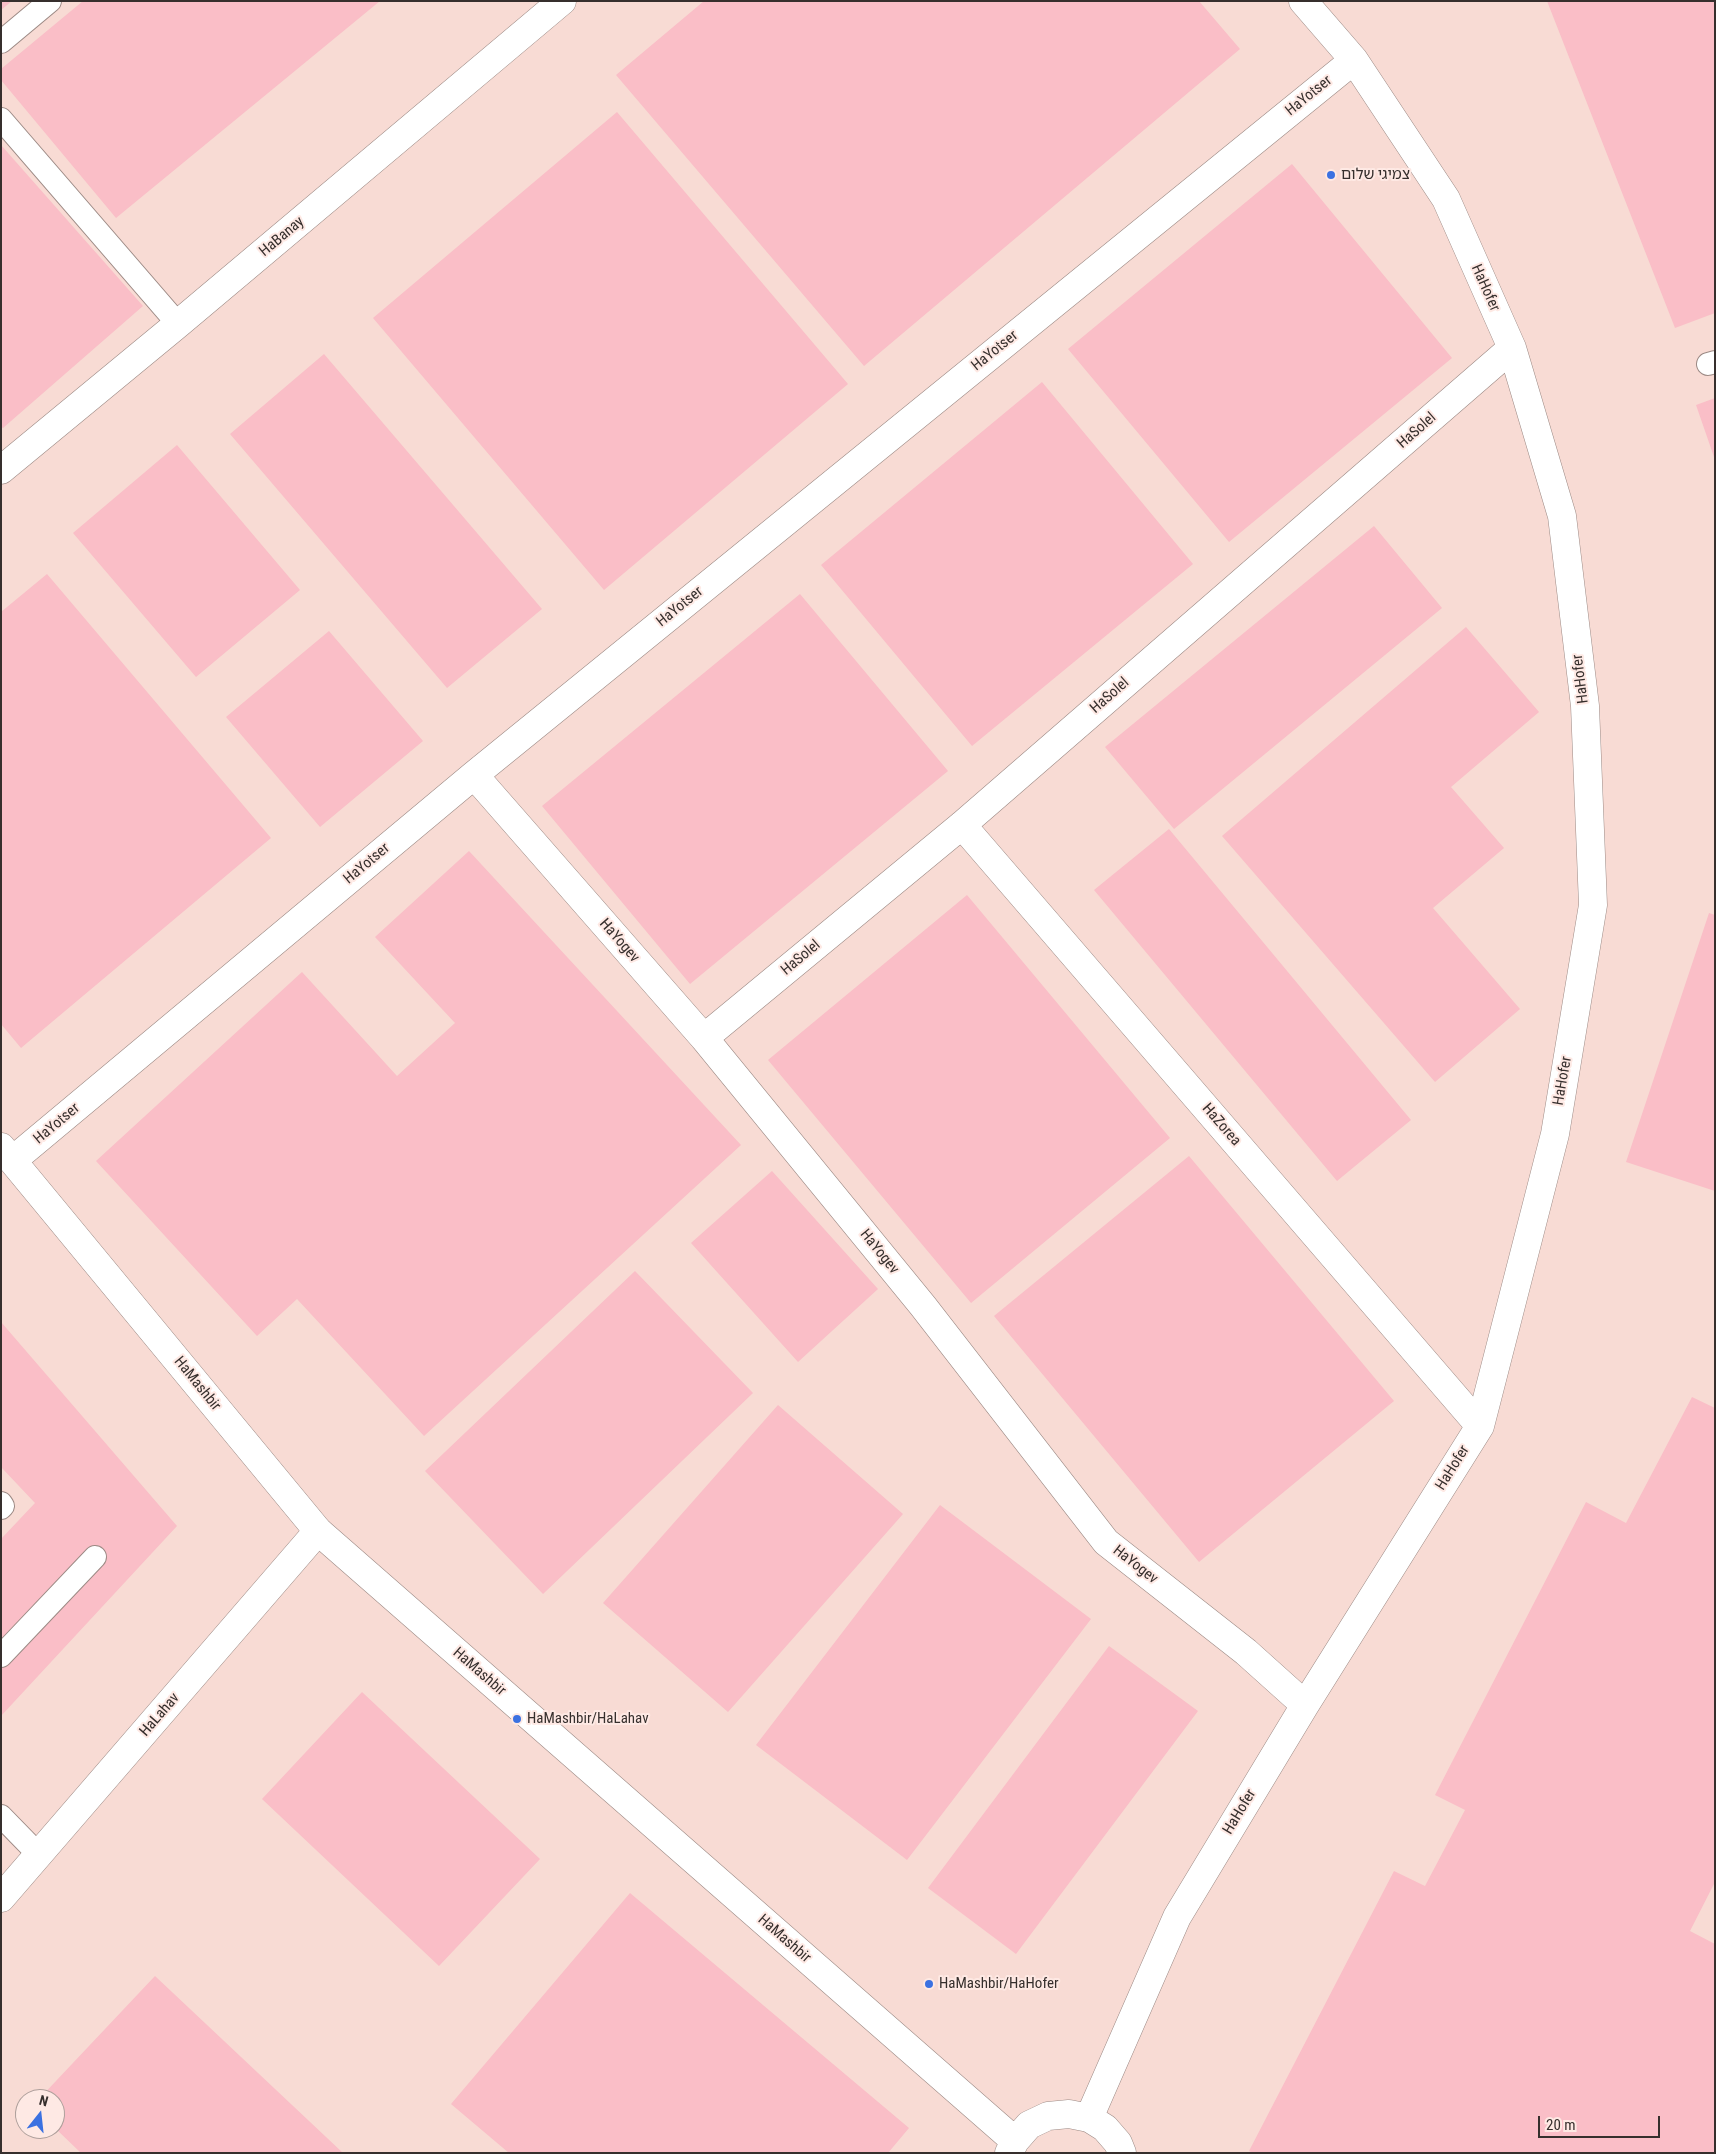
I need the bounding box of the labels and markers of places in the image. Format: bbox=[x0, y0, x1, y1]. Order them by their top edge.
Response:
place label: צמיגי שלום bbox=[1341, 166, 1410, 184]
marker: צמיגי שלום bbox=[1325, 169, 1337, 181]
place label: HaMashbir/HaLahav bbox=[527, 1710, 649, 1728]
marker: HaMashbir/HaLahav bbox=[511, 1713, 523, 1725]
place label: HaMashbir/HaHofer bbox=[939, 1975, 1059, 1993]
marker: HaMashbir/HaHofer bbox=[923, 1978, 935, 1990]

